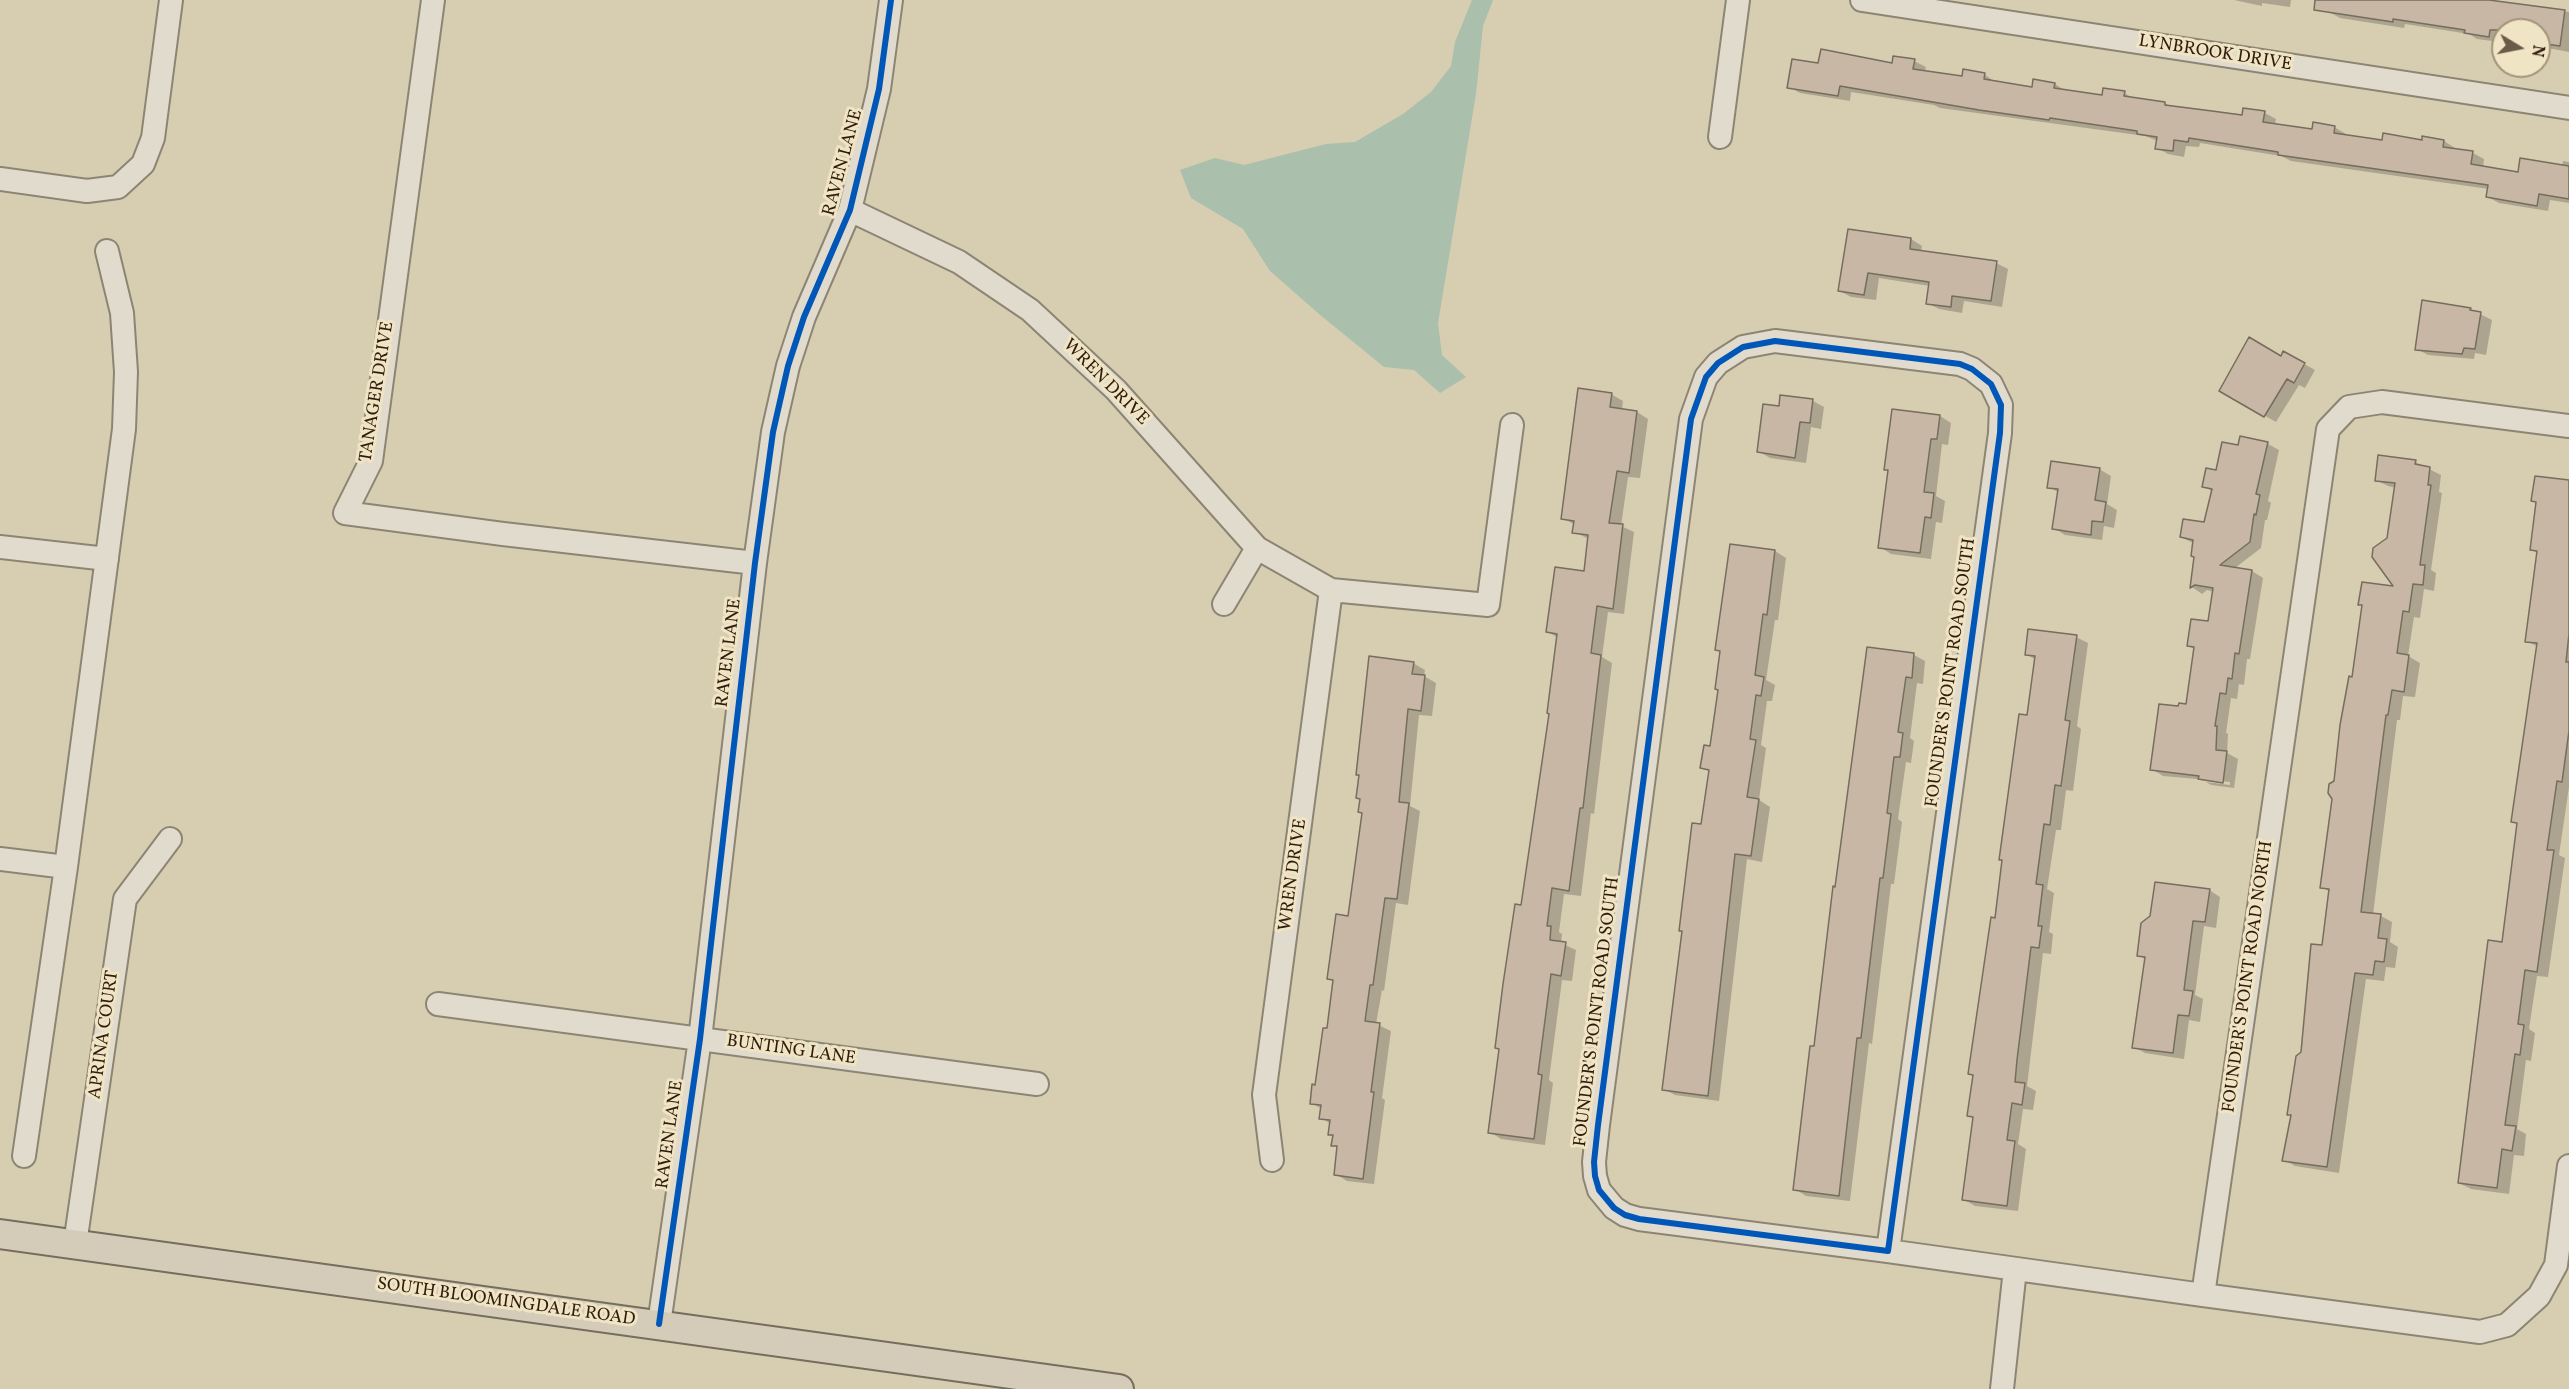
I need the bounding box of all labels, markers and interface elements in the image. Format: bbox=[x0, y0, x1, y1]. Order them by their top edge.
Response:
north arrow bbox=[2491, 18, 2551, 78]
street label: LYNBROOK DRIVE bbox=[2137, 31, 2293, 77]
text: N bbox=[2525, 43, 2549, 58]
street label: RAVEN LANE bbox=[819, 107, 869, 219]
street label: TANAGER DRIVE bbox=[356, 320, 400, 464]
street label: WREN DRIVE bbox=[1057, 335, 1153, 431]
street label: FOUNDER'S POINT ROAD SOUTH bbox=[1922, 537, 1982, 809]
street label: RAVEN LANE bbox=[713, 597, 747, 709]
street label: WREN DRIVE bbox=[1275, 817, 1313, 933]
street label: FOUNDER'S POINT ROAD NORTH bbox=[2219, 840, 2279, 1114]
street label: FOUNDER'S POINT ROAD SOUTH bbox=[1571, 876, 1625, 1148]
street label: APRINA COURT bbox=[85, 969, 125, 1101]
street label: BUNTING LANE bbox=[725, 1031, 857, 1071]
street label: RAVEN LANE bbox=[653, 1079, 689, 1191]
street label: SOUTH BLOOMINGDALE ROAD bbox=[375, 1274, 637, 1332]

